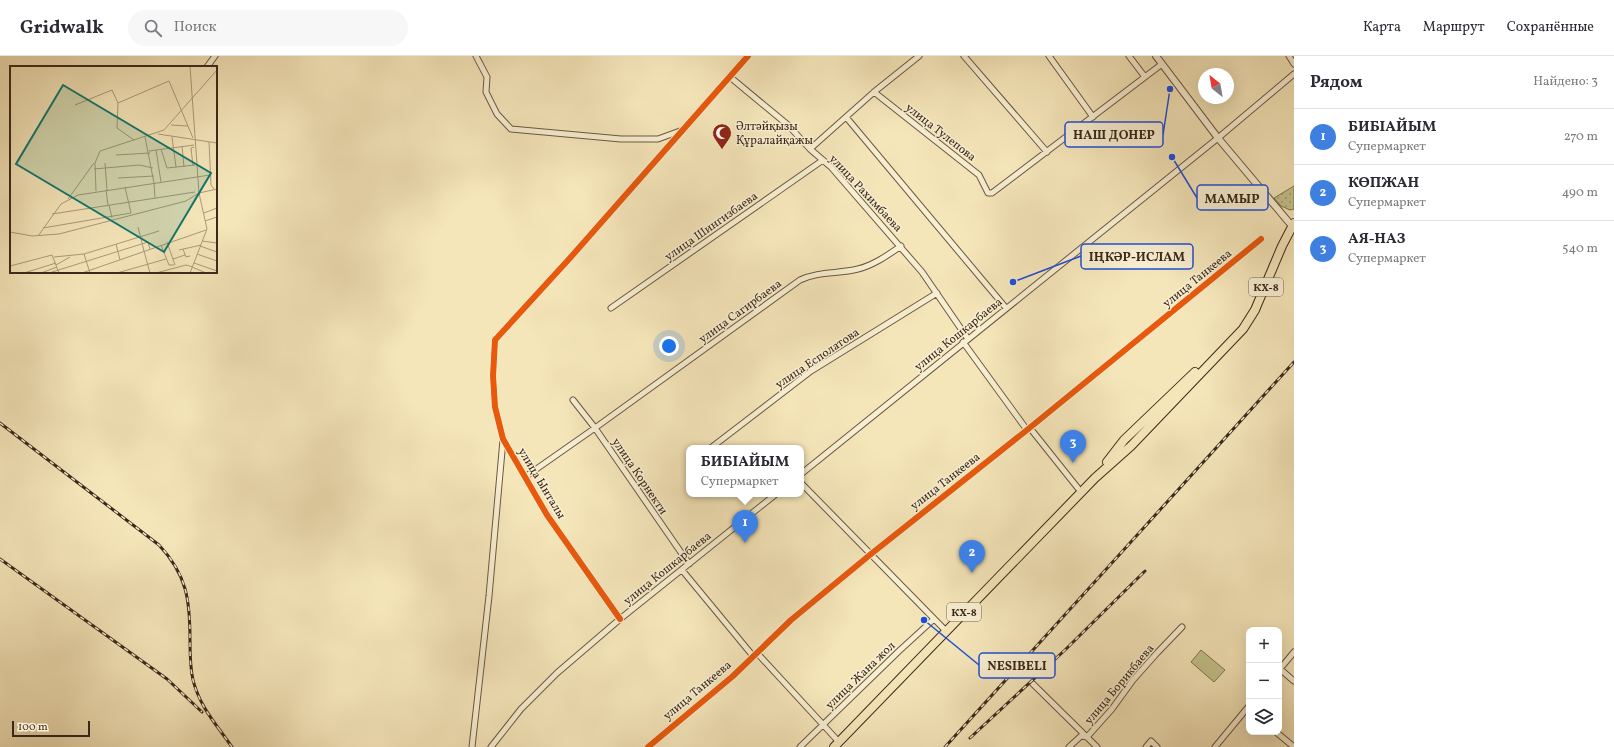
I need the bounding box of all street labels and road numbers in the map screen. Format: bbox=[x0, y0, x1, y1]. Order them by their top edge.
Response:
street label: улица Тулепова bbox=[902, 100, 979, 165]
street label: улица Рахимбаева bbox=[825, 151, 905, 236]
street label: улица Шингизбаева bbox=[662, 189, 761, 265]
street label: улица Танкеева bbox=[1160, 246, 1236, 312]
street label: улица Сагирбаева bbox=[696, 276, 785, 347]
road number: КХ-8 bbox=[1249, 278, 1283, 296]
street label: улица Кошкарбаева bbox=[911, 294, 1006, 375]
street label: улица Есполатова bbox=[772, 325, 863, 393]
street label: улица Корнекти bbox=[608, 435, 671, 518]
street label: улица Ынталы bbox=[514, 445, 569, 522]
street label: улица Танкеева bbox=[907, 449, 984, 514]
street label: улица Кошкарбаева bbox=[620, 528, 715, 609]
road number: КХ-8 bbox=[947, 603, 981, 621]
street label: улица Жана жол bbox=[822, 638, 899, 713]
street label: улица Борикбаева bbox=[1081, 641, 1158, 728]
street label: улица Танкеева bbox=[660, 657, 735, 724]

